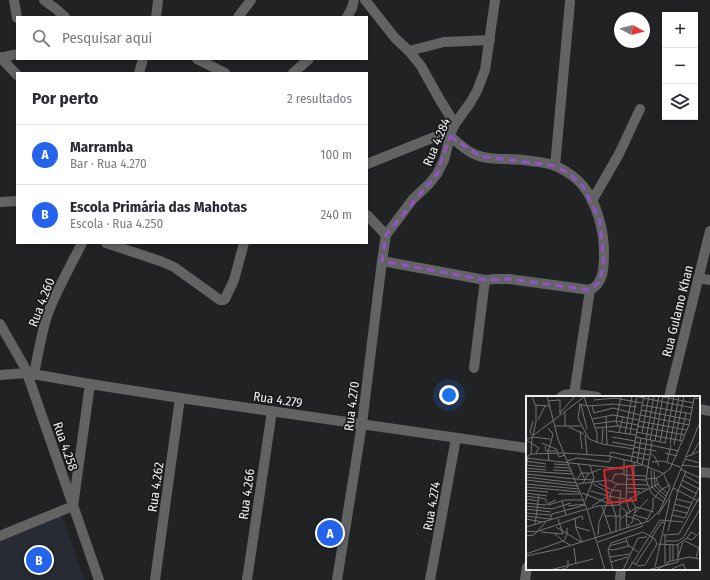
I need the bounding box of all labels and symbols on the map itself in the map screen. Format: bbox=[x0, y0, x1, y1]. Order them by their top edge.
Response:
north arrow bbox=[614, 12, 650, 48]
street label: Rua 4.284 bbox=[420, 116, 453, 169]
street label: Rua Gulamo Khan bbox=[659, 264, 696, 359]
street label: Rua 4.260 bbox=[25, 275, 58, 329]
street label: Rua 4.270 bbox=[341, 380, 362, 432]
your location bbox=[439, 385, 459, 405]
street label: Rua 4.279 bbox=[252, 389, 303, 410]
inset map bbox=[526, 396, 700, 570]
street label: Rua 4.258 bbox=[50, 420, 81, 473]
street label: Rua 4.262 bbox=[145, 461, 166, 513]
street label: Rua 4.266 bbox=[236, 468, 257, 520]
street label: Rua 4.274 bbox=[420, 481, 443, 532]
pin: A bbox=[317, 518, 343, 548]
pin: B bbox=[26, 545, 52, 575]

